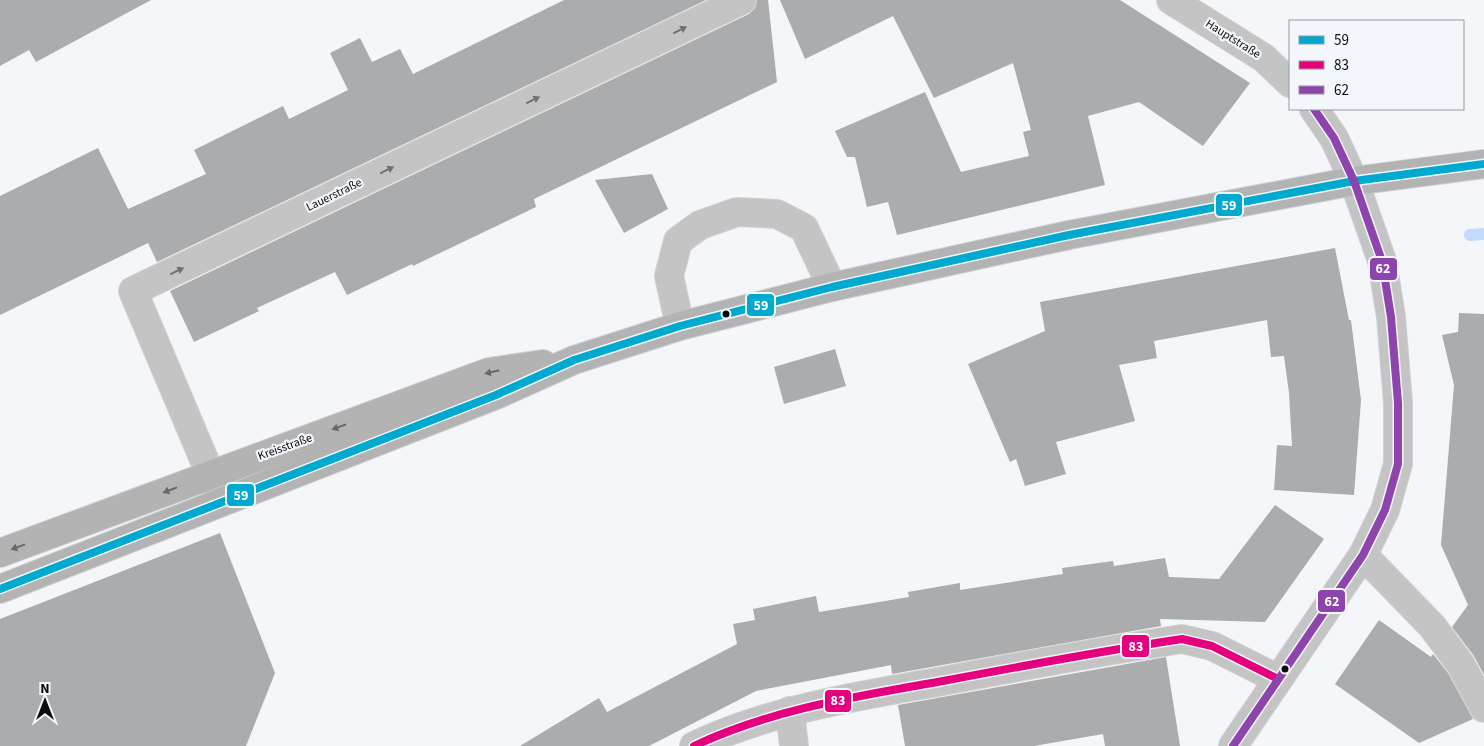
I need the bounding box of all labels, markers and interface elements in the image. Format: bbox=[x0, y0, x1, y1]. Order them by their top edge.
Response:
street label: Hauptstraße bbox=[1202, 15, 1264, 63]
legend bbox=[1289, 20, 1464, 110]
one-way arrow bbox=[673, 25, 687, 33]
text: 59 bbox=[1334, 30, 1349, 51]
text: 83 bbox=[1334, 55, 1349, 76]
text: 62 bbox=[1334, 80, 1349, 101]
one-way arrow bbox=[526, 96, 540, 104]
one-way arrow bbox=[380, 166, 394, 174]
street label: Lauerstraße bbox=[303, 174, 365, 216]
line badge: 59 bbox=[1215, 193, 1243, 217]
text: 59 bbox=[1222, 196, 1236, 216]
line badge: 62 bbox=[1369, 257, 1398, 281]
text: 62 bbox=[1376, 259, 1390, 279]
one-way arrow bbox=[170, 266, 184, 274]
line badge: 59 bbox=[746, 293, 775, 317]
text: 59 bbox=[754, 296, 768, 316]
unlabelled marker bbox=[721, 309, 731, 319]
one-way arrow bbox=[484, 368, 499, 376]
one-way arrow bbox=[331, 423, 346, 431]
street label: Kreisstraße bbox=[256, 429, 315, 465]
line badge: 59 bbox=[226, 483, 255, 507]
one-way arrow bbox=[162, 486, 177, 494]
text: 59 bbox=[234, 486, 248, 506]
one-way arrow bbox=[10, 543, 25, 551]
line badge: 62 bbox=[1317, 589, 1346, 613]
text: 62 bbox=[1325, 592, 1339, 612]
line badge: 83 bbox=[1121, 634, 1150, 658]
text: 83 bbox=[1129, 637, 1143, 657]
unlabelled marker bbox=[1280, 664, 1290, 674]
north arrow bbox=[20, 676, 70, 726]
text: N bbox=[40, 679, 50, 699]
line badge: 83 bbox=[824, 689, 852, 713]
text: 83 bbox=[831, 691, 845, 711]

